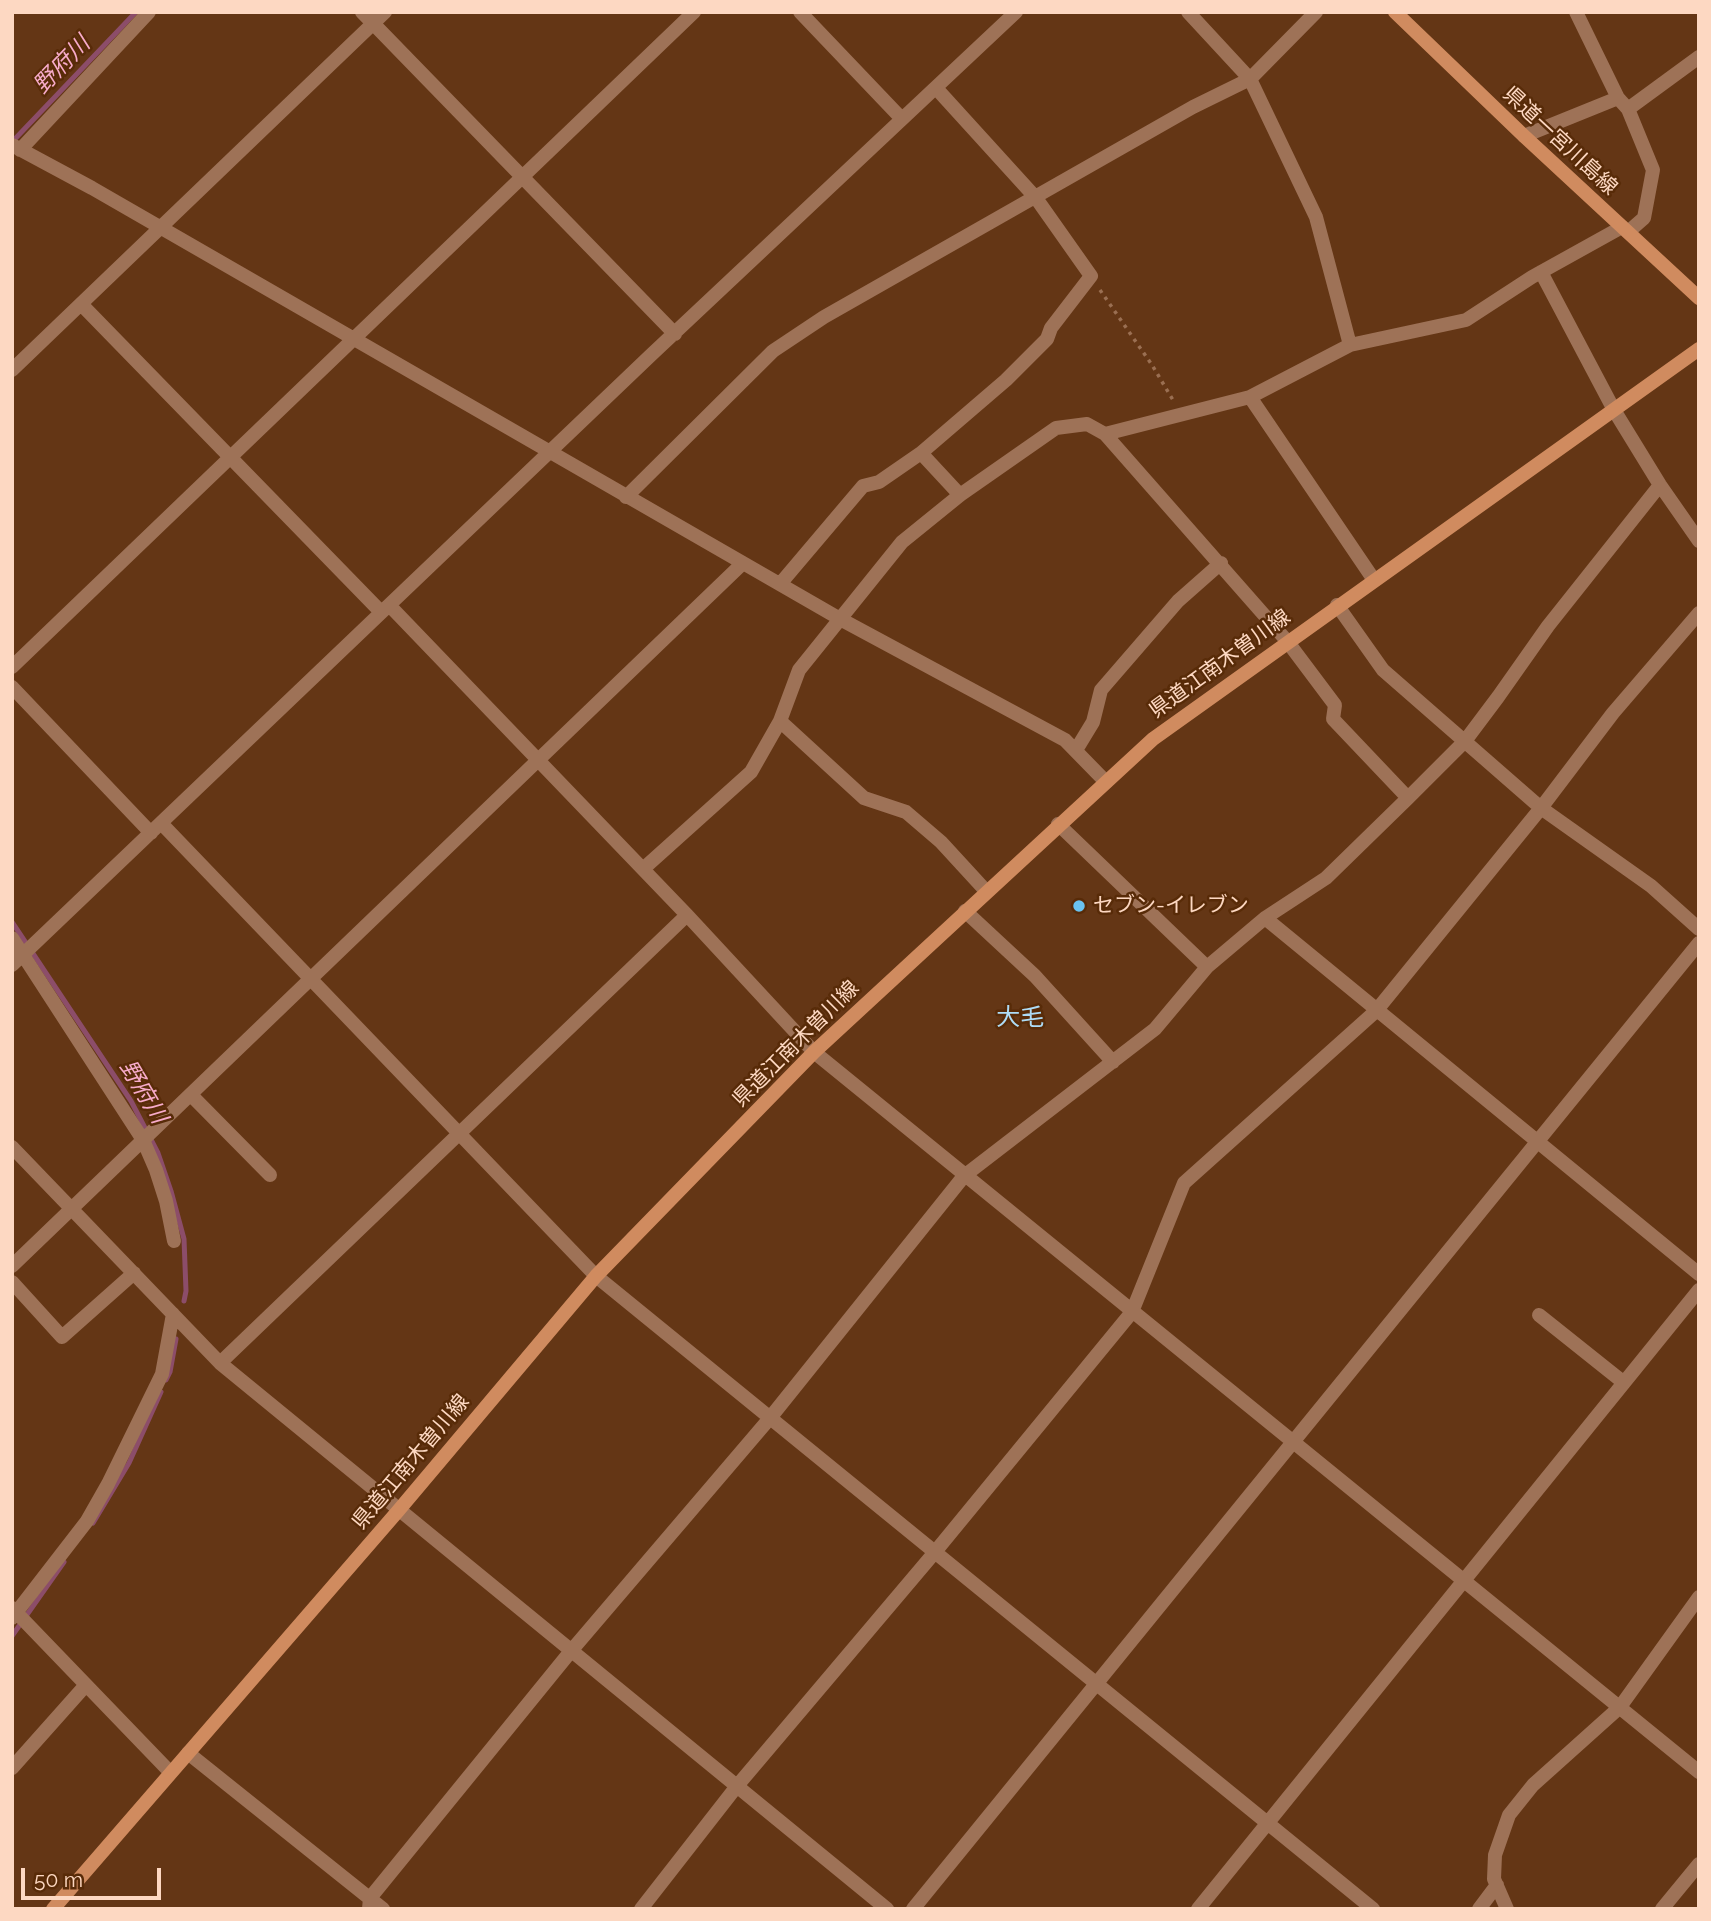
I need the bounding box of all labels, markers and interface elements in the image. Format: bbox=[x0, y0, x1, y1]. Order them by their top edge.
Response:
water label: 野府川 bbox=[28, 31, 96, 99]
street label: 県道一宮川島線 bbox=[1498, 82, 1622, 200]
street label: 県道江南木曽川線 bbox=[1145, 604, 1295, 724]
place label: セブン-イレブン bbox=[1093, 893, 1249, 919]
marker: セブン-イレブン bbox=[1071, 898, 1087, 914]
street label: 県道江南木曽川線 bbox=[728, 976, 864, 1112]
district label: 大毛 bbox=[996, 1004, 1044, 1032]
water label: 野府川 bbox=[113, 1055, 173, 1129]
street label: 県道江南木曽川線 bbox=[347, 1390, 475, 1534]
scale bar bbox=[24, 1854, 164, 1898]
text: 50 m bbox=[34, 1867, 83, 1892]

